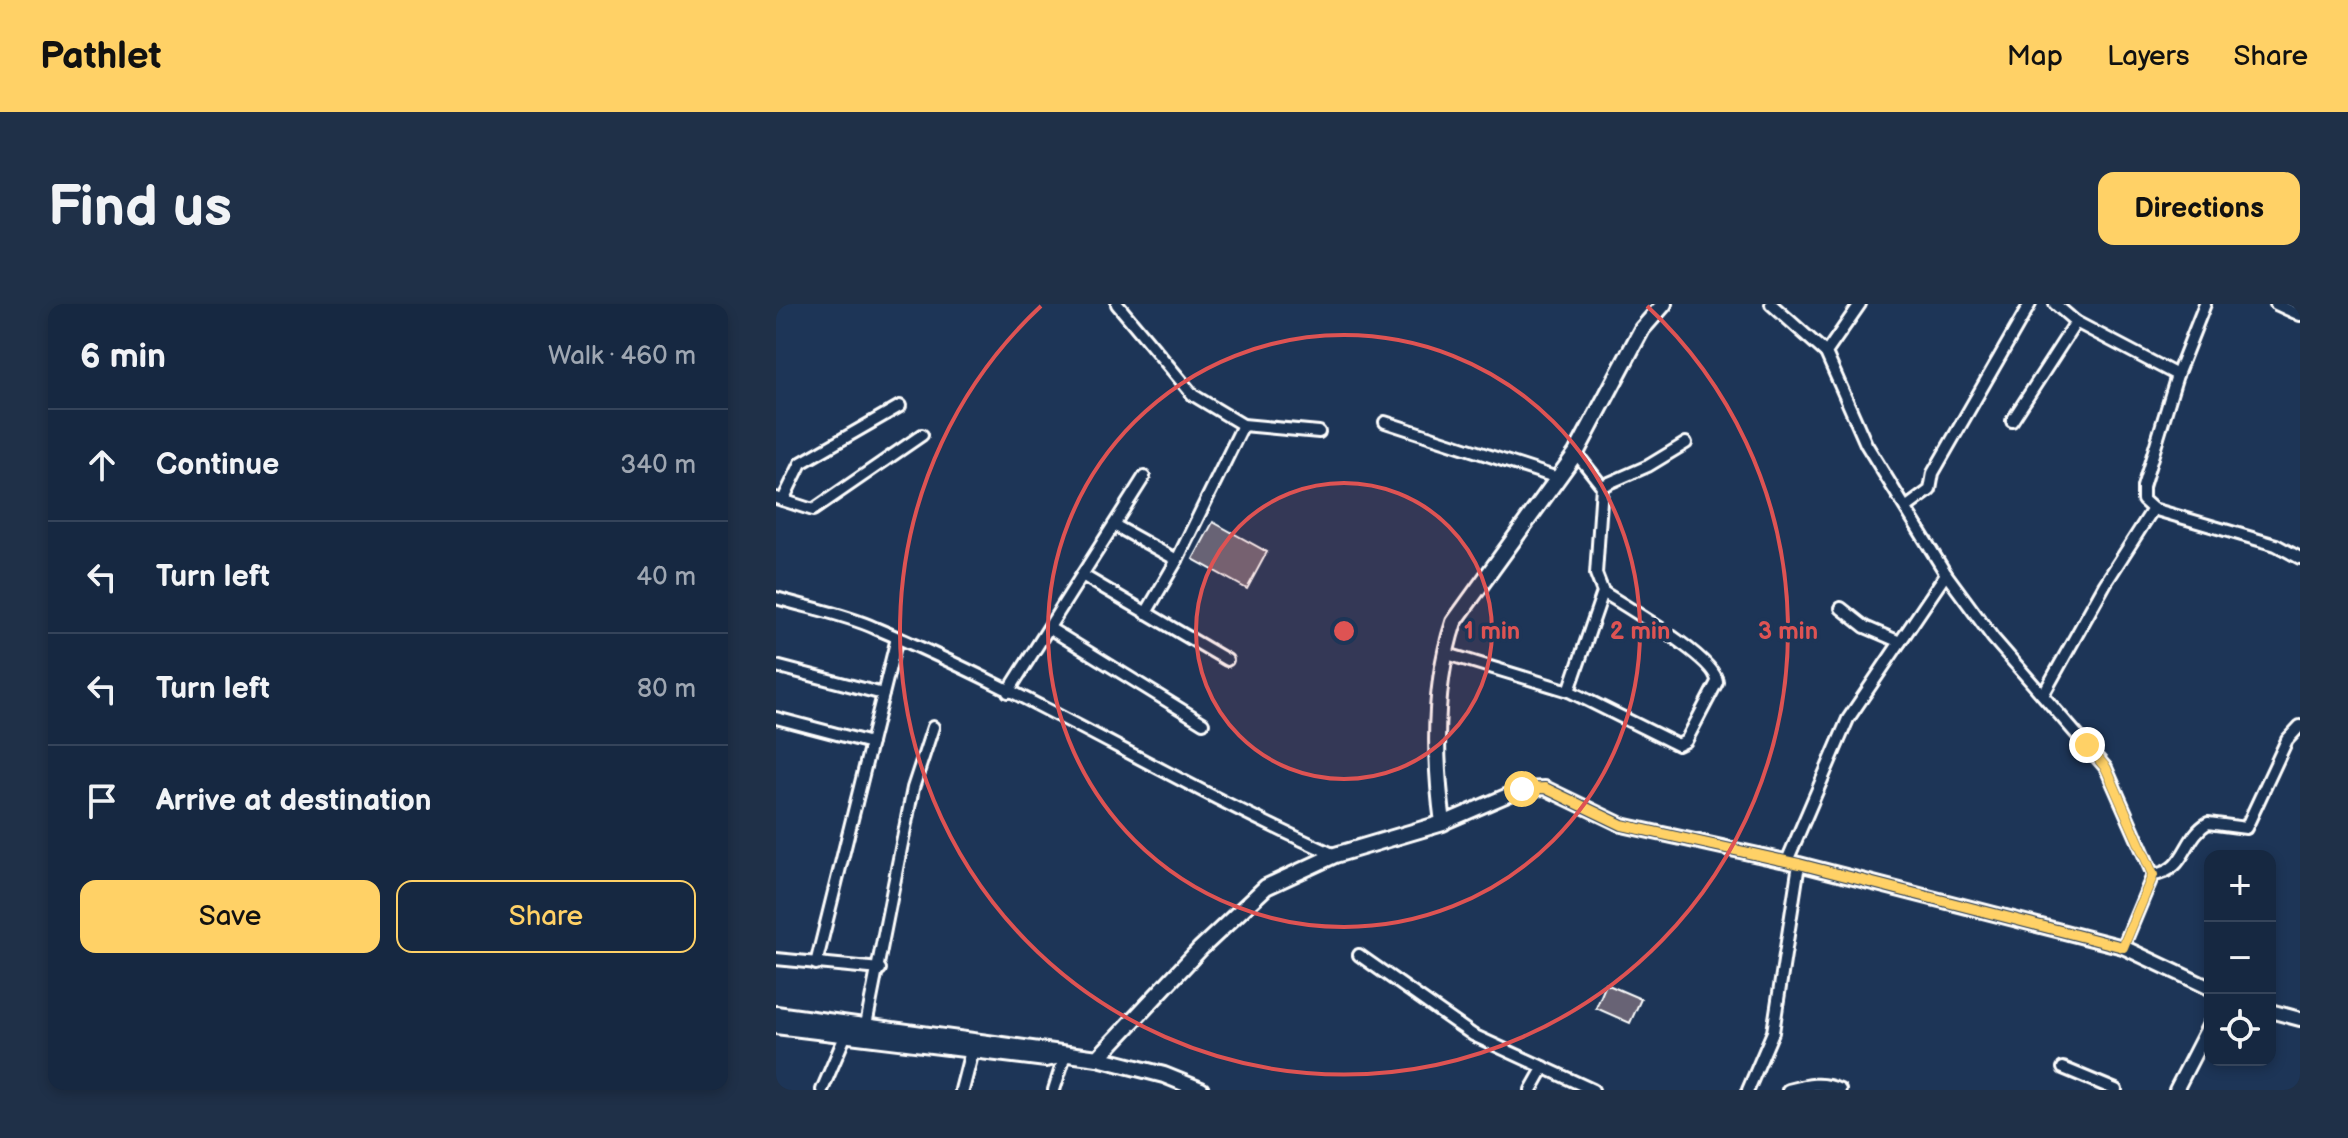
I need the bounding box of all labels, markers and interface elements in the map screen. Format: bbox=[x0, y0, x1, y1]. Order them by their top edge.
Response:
text: Pathlet bbox=[40, 34, 161, 79]
text: Map bbox=[2007, 40, 2063, 73]
text: Layers bbox=[2107, 40, 2190, 73]
text: Share bbox=[2234, 40, 2308, 73]
button: Directions bbox=[2098, 172, 2300, 245]
text: Find us bbox=[48, 175, 232, 242]
text: 6 min bbox=[80, 336, 166, 377]
text: Walk · 460 m bbox=[548, 341, 696, 372]
icon: ahead bbox=[80, 443, 124, 487]
text: Continue bbox=[156, 447, 279, 483]
text: 340 m bbox=[620, 450, 696, 481]
icon: left bbox=[80, 555, 124, 599]
text: Turn left bbox=[156, 559, 270, 595]
text: 40 m bbox=[636, 562, 696, 593]
centre of rings bbox=[1330, 617, 1358, 645]
text: 1 min bbox=[1464, 617, 1520, 646]
text: 2 min bbox=[1610, 617, 1670, 646]
text: 3 min bbox=[1758, 617, 1818, 646]
icon: left bbox=[80, 667, 124, 711]
text: Turn left bbox=[156, 671, 270, 707]
text: 80 m bbox=[637, 674, 696, 705]
route end bbox=[2069, 727, 2105, 763]
route start bbox=[1504, 771, 1540, 807]
icon: arrive bbox=[80, 779, 124, 823]
text: Arrive at destination bbox=[156, 783, 432, 819]
map controls bbox=[2204, 850, 2276, 1066]
button: + bbox=[2204, 850, 2276, 922]
button: Save bbox=[80, 880, 380, 953]
button: Share bbox=[396, 880, 696, 953]
button: − bbox=[2204, 922, 2276, 994]
button: locate bbox=[2204, 994, 2276, 1066]

